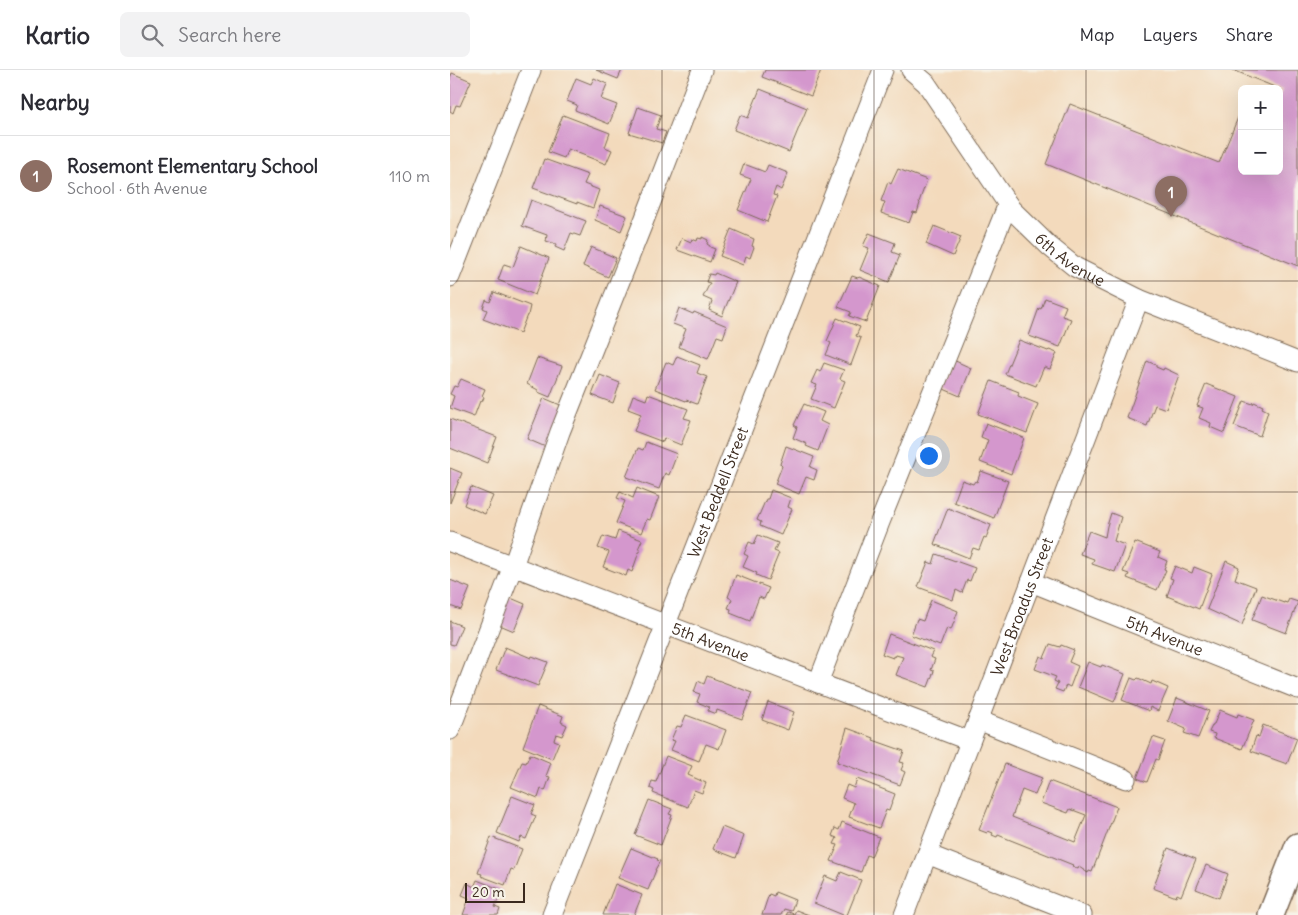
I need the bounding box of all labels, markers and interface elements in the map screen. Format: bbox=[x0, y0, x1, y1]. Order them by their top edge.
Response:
search box bbox=[120, 12, 470, 57]
text: Kartio bbox=[25, 20, 90, 50]
icon: search bbox=[138, 21, 166, 49]
text: Search here bbox=[178, 23, 281, 47]
text: Map bbox=[1079, 23, 1114, 46]
text: Layers bbox=[1142, 23, 1198, 46]
text: Share bbox=[1226, 23, 1273, 46]
map controls bbox=[1238, 85, 1283, 175]
button: + bbox=[1238, 85, 1283, 130]
text: Nearby bbox=[20, 89, 90, 116]
button: − bbox=[1238, 130, 1283, 175]
text: Rosemont Elementary School bbox=[67, 154, 318, 178]
text: 1 bbox=[33, 166, 39, 186]
text: 110 m bbox=[389, 166, 430, 186]
pin: 1 bbox=[1155, 176, 1187, 217]
text: School · 6th Avenue bbox=[67, 178, 207, 198]
street label: 6th Avenue bbox=[1031, 228, 1108, 290]
street label: West Beddell Street bbox=[683, 423, 753, 561]
your location bbox=[916, 443, 942, 469]
street label: West Broadus Street bbox=[986, 534, 1057, 679]
street label: 5th Avenue bbox=[1123, 611, 1206, 660]
street label: 5th Avenue bbox=[669, 618, 752, 666]
scale bar bbox=[465, 880, 525, 903]
text: 20 m bbox=[472, 883, 505, 901]

